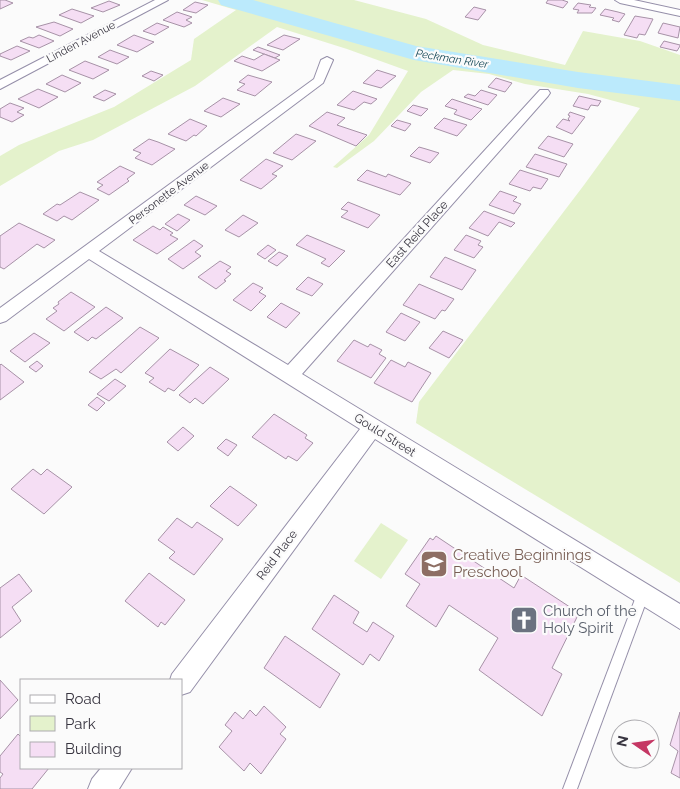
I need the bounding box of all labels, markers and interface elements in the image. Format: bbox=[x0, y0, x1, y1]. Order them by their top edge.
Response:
street label: Linden Avenue bbox=[44, 18, 118, 66]
water label: Peckman River bbox=[415, 47, 490, 71]
street label: Personette Avenue bbox=[127, 158, 212, 227]
street label: East Reid Place bbox=[383, 198, 451, 270]
street label: Gould Street bbox=[352, 411, 418, 459]
street label: Reid Place bbox=[254, 527, 300, 583]
place label: Creative Beginnings Preschool bbox=[453, 546, 591, 581]
school or university icon: Creative Beginnings Preschool bbox=[419, 549, 449, 579]
place label: Church of the Holy Spirit bbox=[543, 602, 637, 637]
church icon: Church of the Holy Spirit bbox=[509, 605, 539, 635]
legend bbox=[20, 679, 182, 769]
text: Road bbox=[65, 690, 101, 708]
text: Park bbox=[65, 715, 96, 733]
north arrow bbox=[610, 719, 660, 769]
text: N bbox=[613, 734, 631, 748]
text: Building bbox=[65, 740, 122, 758]

